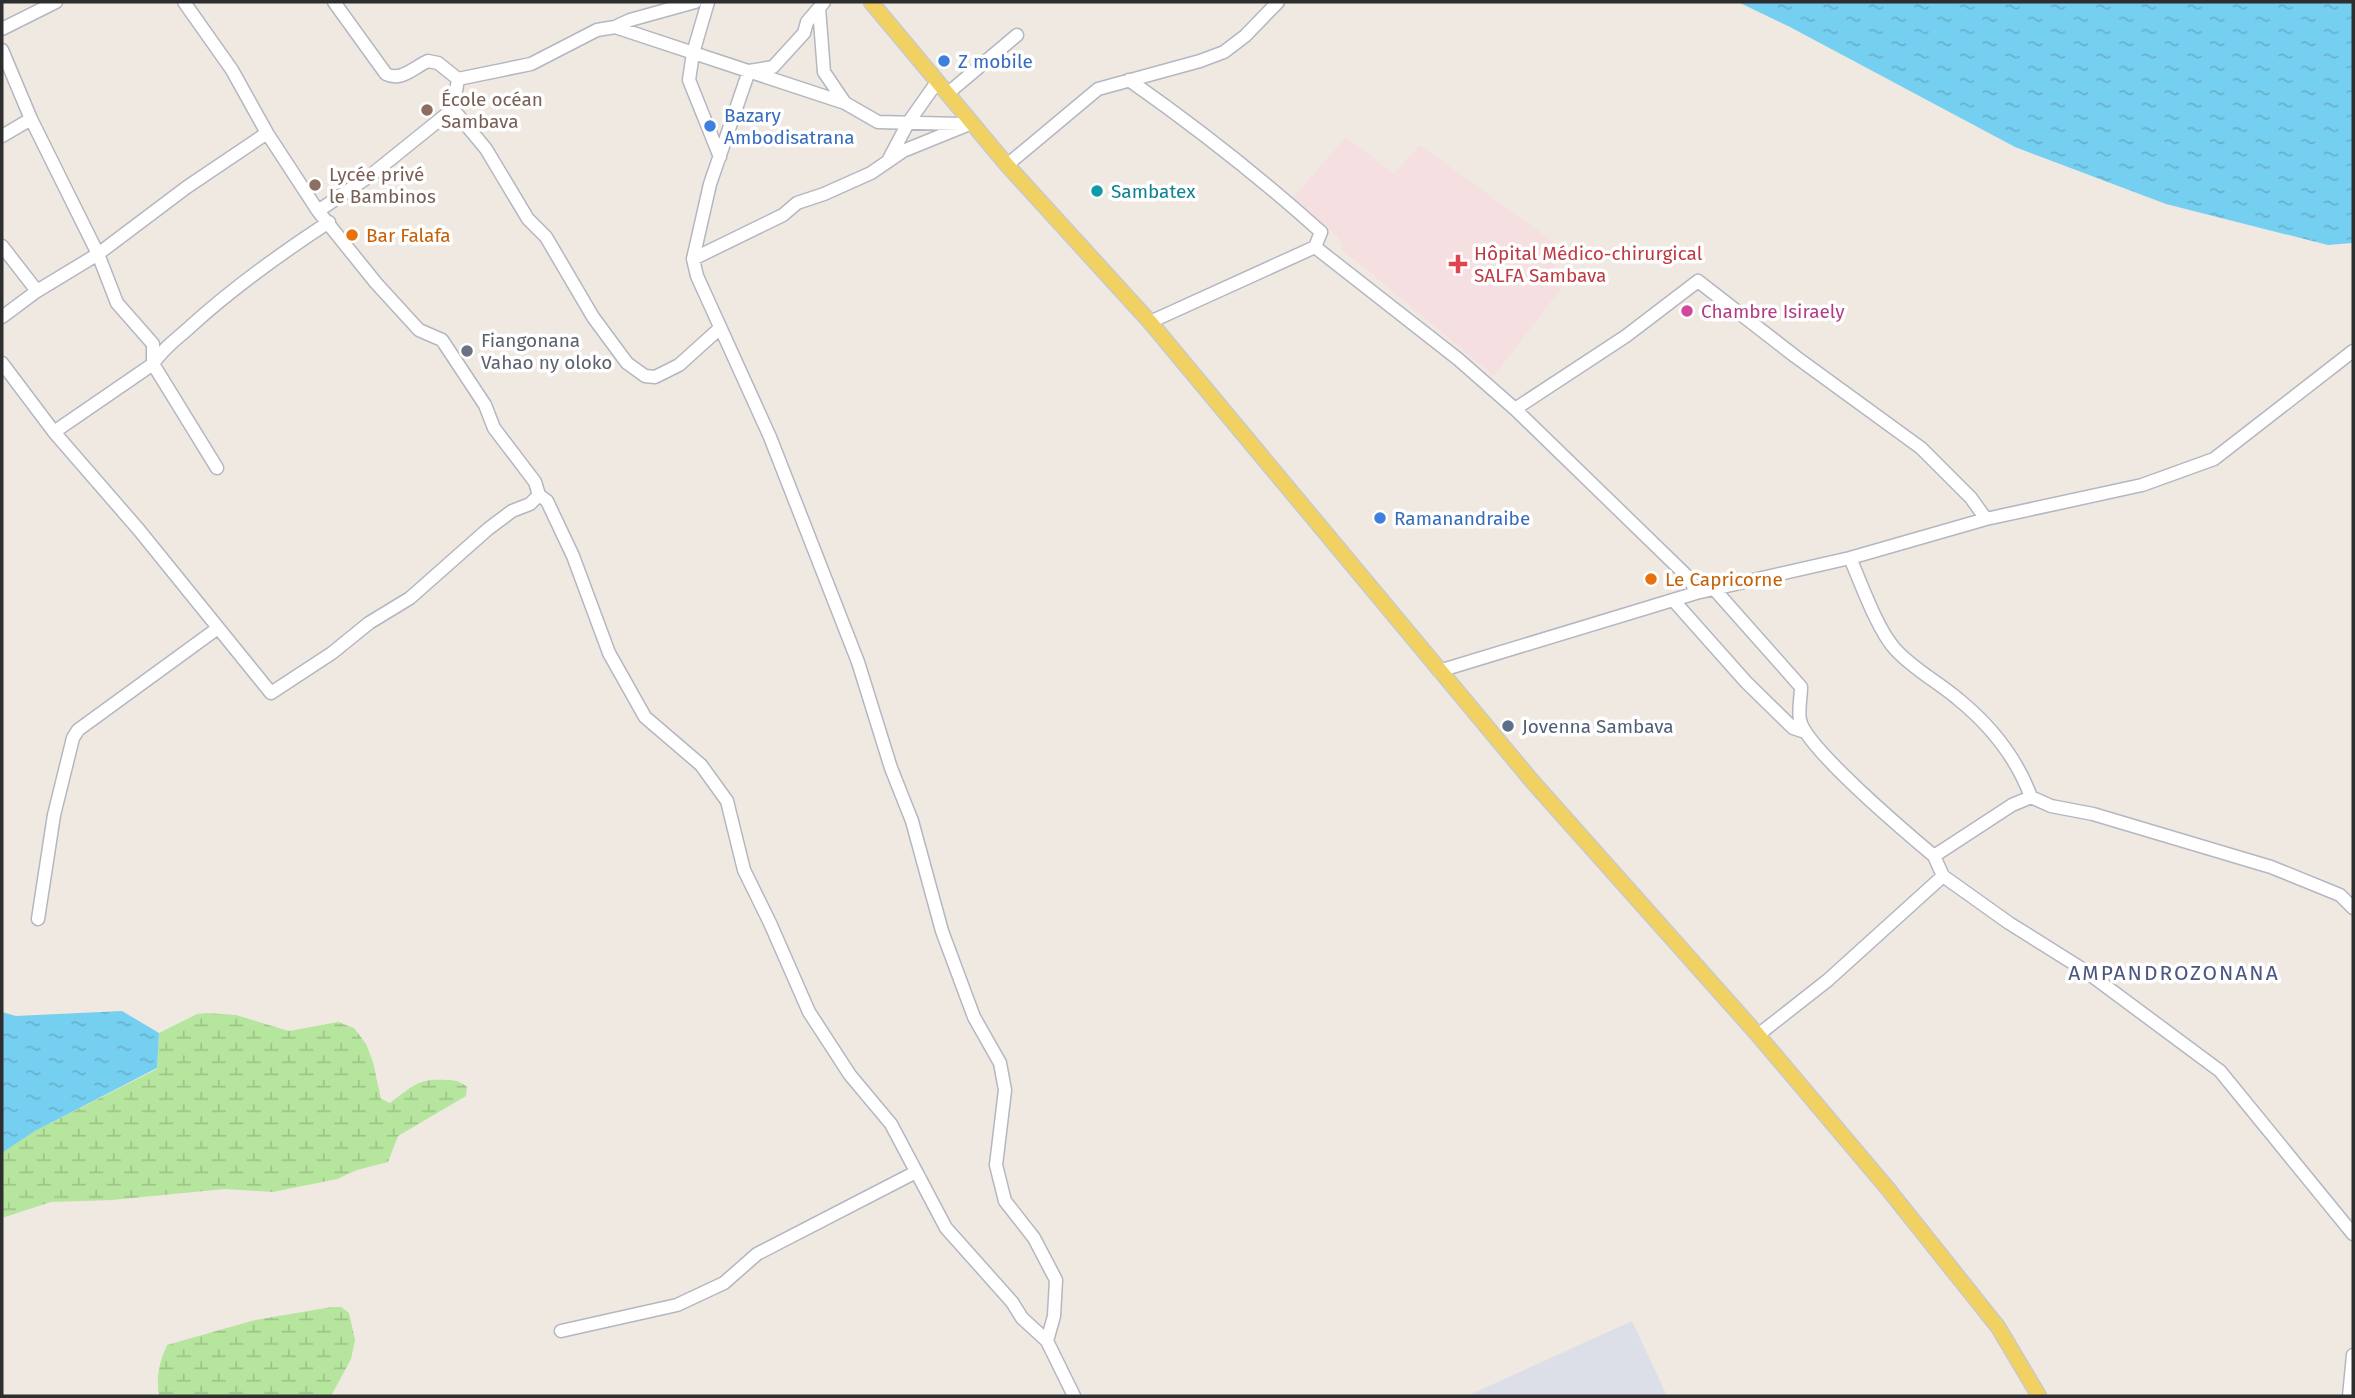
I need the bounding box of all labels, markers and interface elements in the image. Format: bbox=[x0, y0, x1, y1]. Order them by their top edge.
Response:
place label: Z mobile bbox=[958, 50, 1033, 73]
marker: Z mobile bbox=[936, 53, 952, 69]
place label: École océan Sambava bbox=[441, 88, 543, 133]
marker: École océan Sambava bbox=[419, 102, 435, 118]
place label: Bazary Ambodisatrana bbox=[724, 104, 855, 149]
marker: Bazary Ambodisatrana bbox=[702, 118, 718, 134]
place label: Lycée privé le Bambinos bbox=[329, 163, 436, 208]
marker: Lycée privé le Bambinos bbox=[307, 177, 323, 193]
place label: Sambatex bbox=[1111, 180, 1196, 203]
marker: Sambatex bbox=[1089, 183, 1105, 199]
place label: Bar Falafa bbox=[366, 224, 451, 247]
marker: Bar Falafa bbox=[344, 227, 360, 243]
place label: Hôpital Médico-chirurgical SALFA Sambava bbox=[1474, 242, 1703, 287]
marker: Hôpital Médico-chirurgical SALFA Sambava bbox=[1448, 254, 1468, 274]
place label: Chambre Isiraely bbox=[1701, 300, 1845, 323]
marker: Chambre Isiraely bbox=[1679, 303, 1695, 319]
place label: Fiangonana Vahao ny oloko bbox=[481, 329, 612, 374]
marker: Fiangonana Vahao ny oloko bbox=[459, 343, 475, 359]
place label: Ramanandraibe bbox=[1394, 507, 1530, 530]
marker: Ramanandraibe bbox=[1372, 510, 1388, 526]
place label: Le Capricorne bbox=[1665, 568, 1783, 591]
marker: Le Capricorne bbox=[1643, 571, 1659, 587]
place label: Jovenna Sambava bbox=[1522, 715, 1674, 738]
marker: Jovenna Sambava bbox=[1500, 718, 1516, 734]
district label: AMPANDROZONANA bbox=[2068, 960, 2280, 986]

